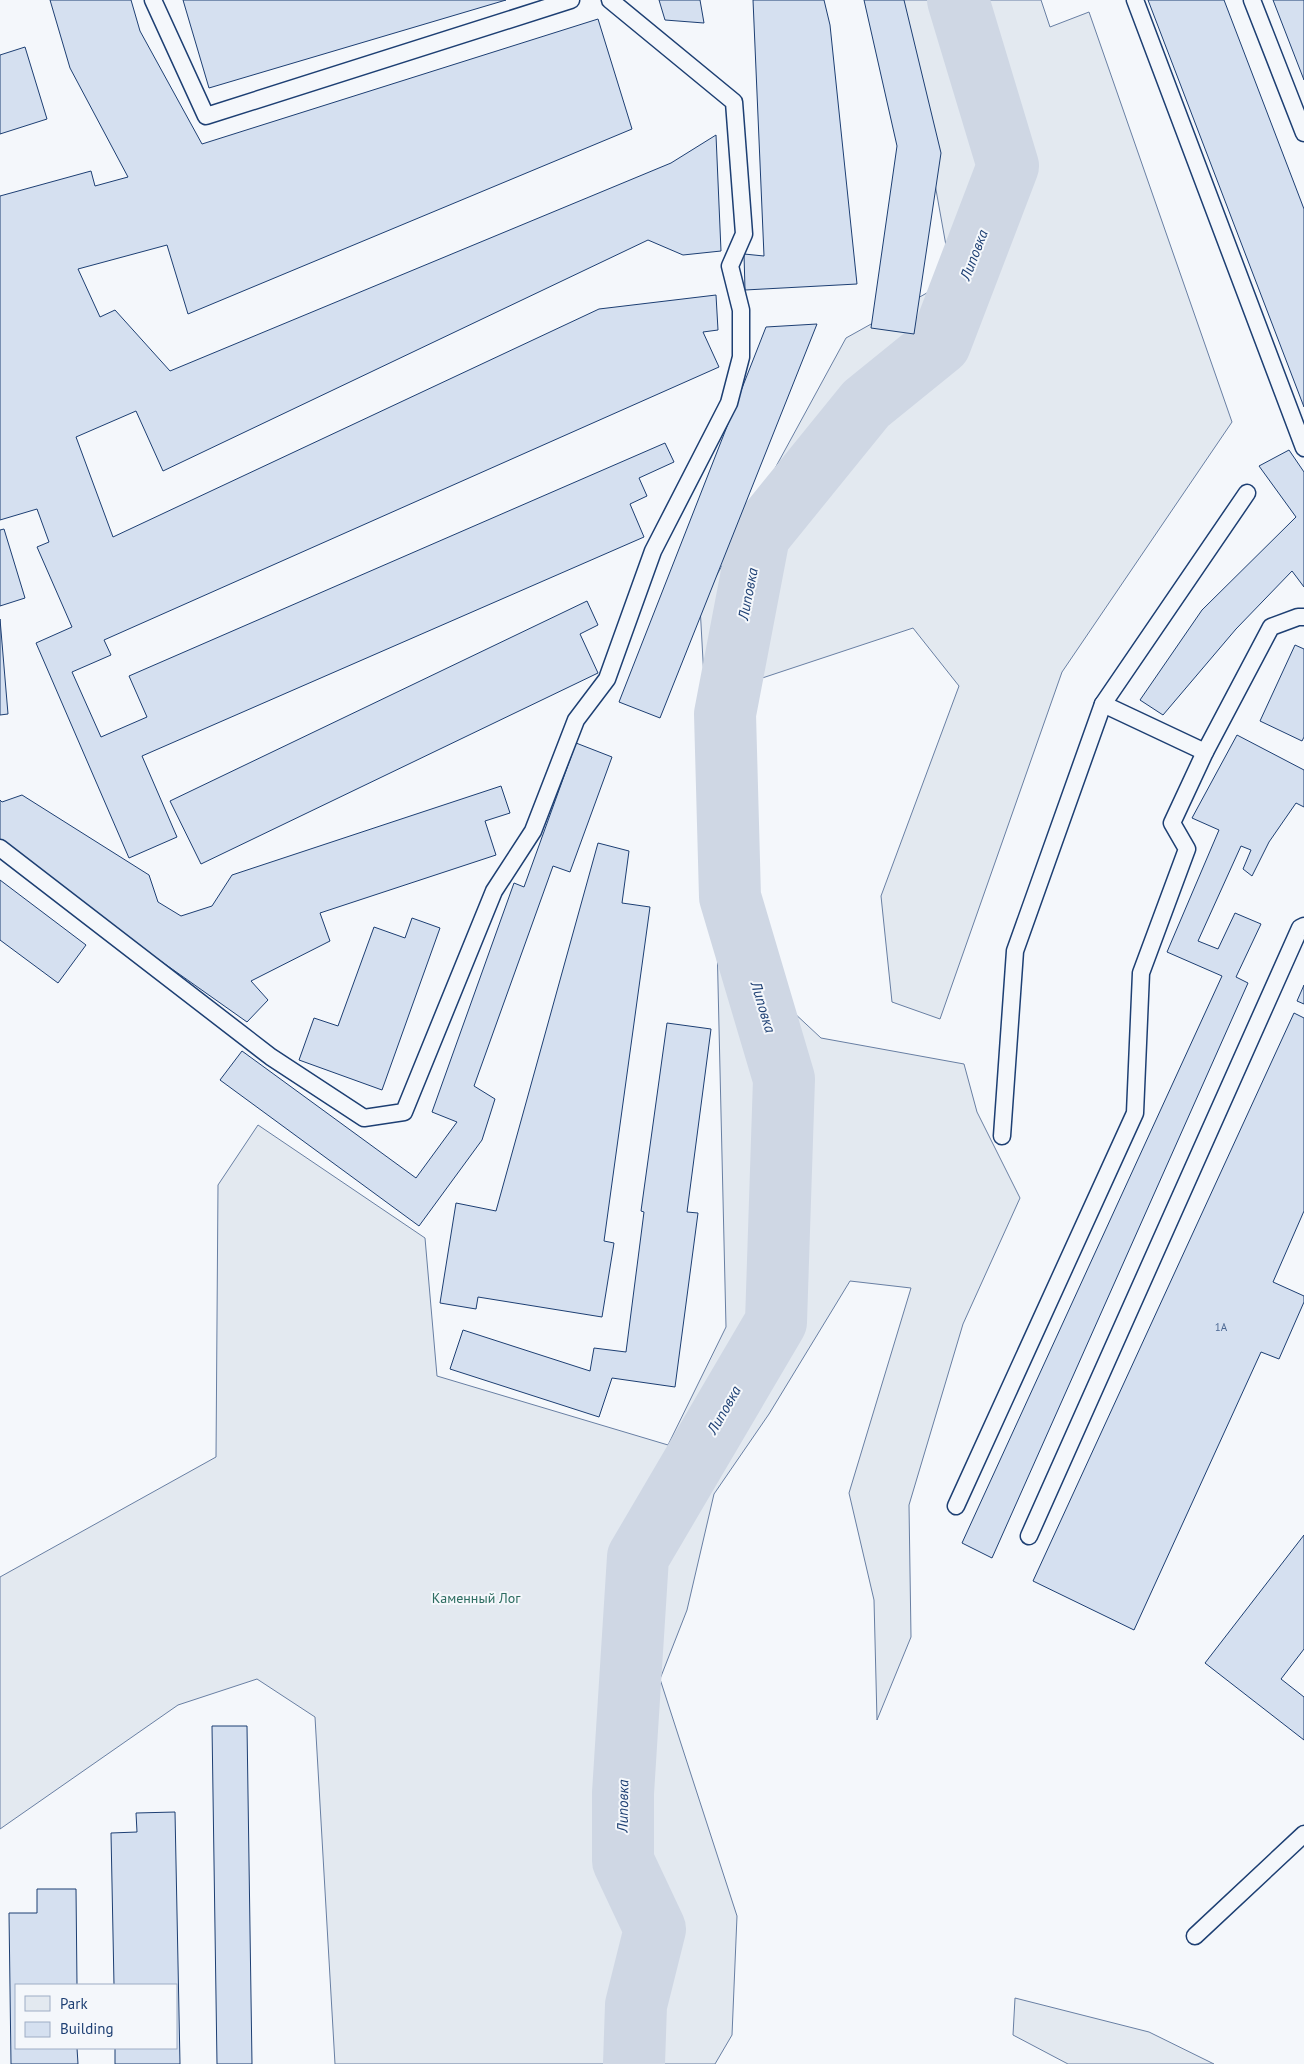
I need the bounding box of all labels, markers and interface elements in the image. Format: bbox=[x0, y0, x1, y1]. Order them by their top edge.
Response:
water label: Липовка bbox=[955, 226, 992, 284]
water label: Липовка bbox=[733, 566, 762, 623]
water label: Липовка bbox=[746, 978, 780, 1035]
house number: 1А bbox=[1215, 1320, 1228, 1334]
water label: Липовка bbox=[702, 1382, 745, 1438]
park label: Каменный Лог bbox=[432, 1589, 521, 1607]
water label: Липовка bbox=[613, 1779, 632, 1833]
legend bbox=[15, 1984, 178, 2049]
text: Park bbox=[60, 1994, 88, 2013]
text: Building bbox=[60, 2019, 114, 2038]

